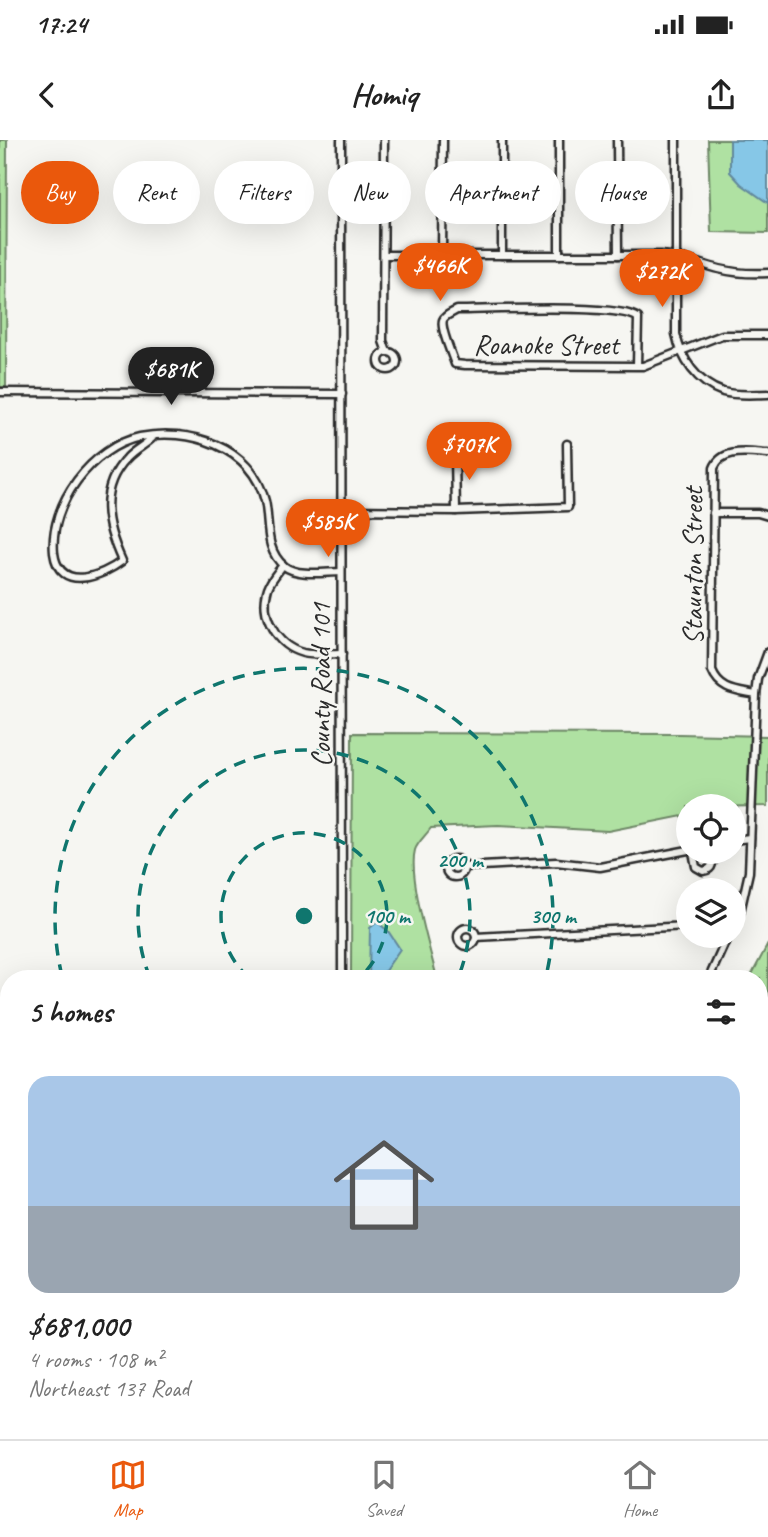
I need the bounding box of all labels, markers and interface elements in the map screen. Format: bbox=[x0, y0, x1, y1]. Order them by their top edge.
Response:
text: 17:24 bbox=[35, 8, 87, 41]
text: Homiq bbox=[351, 74, 417, 115]
icon: back bbox=[28, 76, 66, 114]
icon: share bbox=[702, 76, 740, 114]
chip: Buy bbox=[21, 161, 99, 224]
chip: Rent bbox=[113, 161, 200, 224]
chip: Filters bbox=[214, 161, 314, 224]
chip: New bbox=[328, 161, 411, 224]
chip: Apartment bbox=[425, 161, 561, 224]
chip: House bbox=[575, 161, 670, 224]
pin: $466K bbox=[391, 244, 489, 303]
pin: $272K bbox=[613, 250, 711, 309]
text: $466K bbox=[413, 251, 467, 280]
text: $272K bbox=[636, 257, 689, 286]
street label: Roanoke Street bbox=[474, 327, 621, 362]
pin: $681K bbox=[122, 348, 220, 407]
text: $681K bbox=[144, 355, 198, 384]
pin: $707K bbox=[420, 422, 518, 482]
text: $707K bbox=[443, 430, 495, 459]
street label: Staunton Street bbox=[675, 484, 710, 645]
pin: $585K bbox=[279, 500, 377, 559]
text: $585K bbox=[302, 507, 354, 536]
street label: County Road 101 bbox=[303, 602, 338, 767]
map controls bbox=[676, 794, 746, 948]
button: locate bbox=[676, 794, 746, 864]
text: 200 m bbox=[437, 847, 485, 873]
button: layers bbox=[676, 878, 746, 948]
text: 100 m bbox=[364, 903, 412, 929]
text: 300 m bbox=[530, 903, 578, 929]
centre of rings bbox=[292, 904, 316, 928]
text: 5 homes bbox=[28, 993, 112, 1031]
icon: filters bbox=[702, 993, 740, 1031]
icon: home bbox=[321, 1122, 447, 1248]
text: $681,000 bbox=[28, 1307, 129, 1345]
text: 4 rooms · 108 m² bbox=[28, 1345, 163, 1374]
text: Northeast 137 Road bbox=[28, 1374, 189, 1403]
tab: Map bbox=[109, 1456, 147, 1522]
tab: Saved bbox=[365, 1456, 403, 1522]
tab: Home bbox=[621, 1456, 659, 1522]

